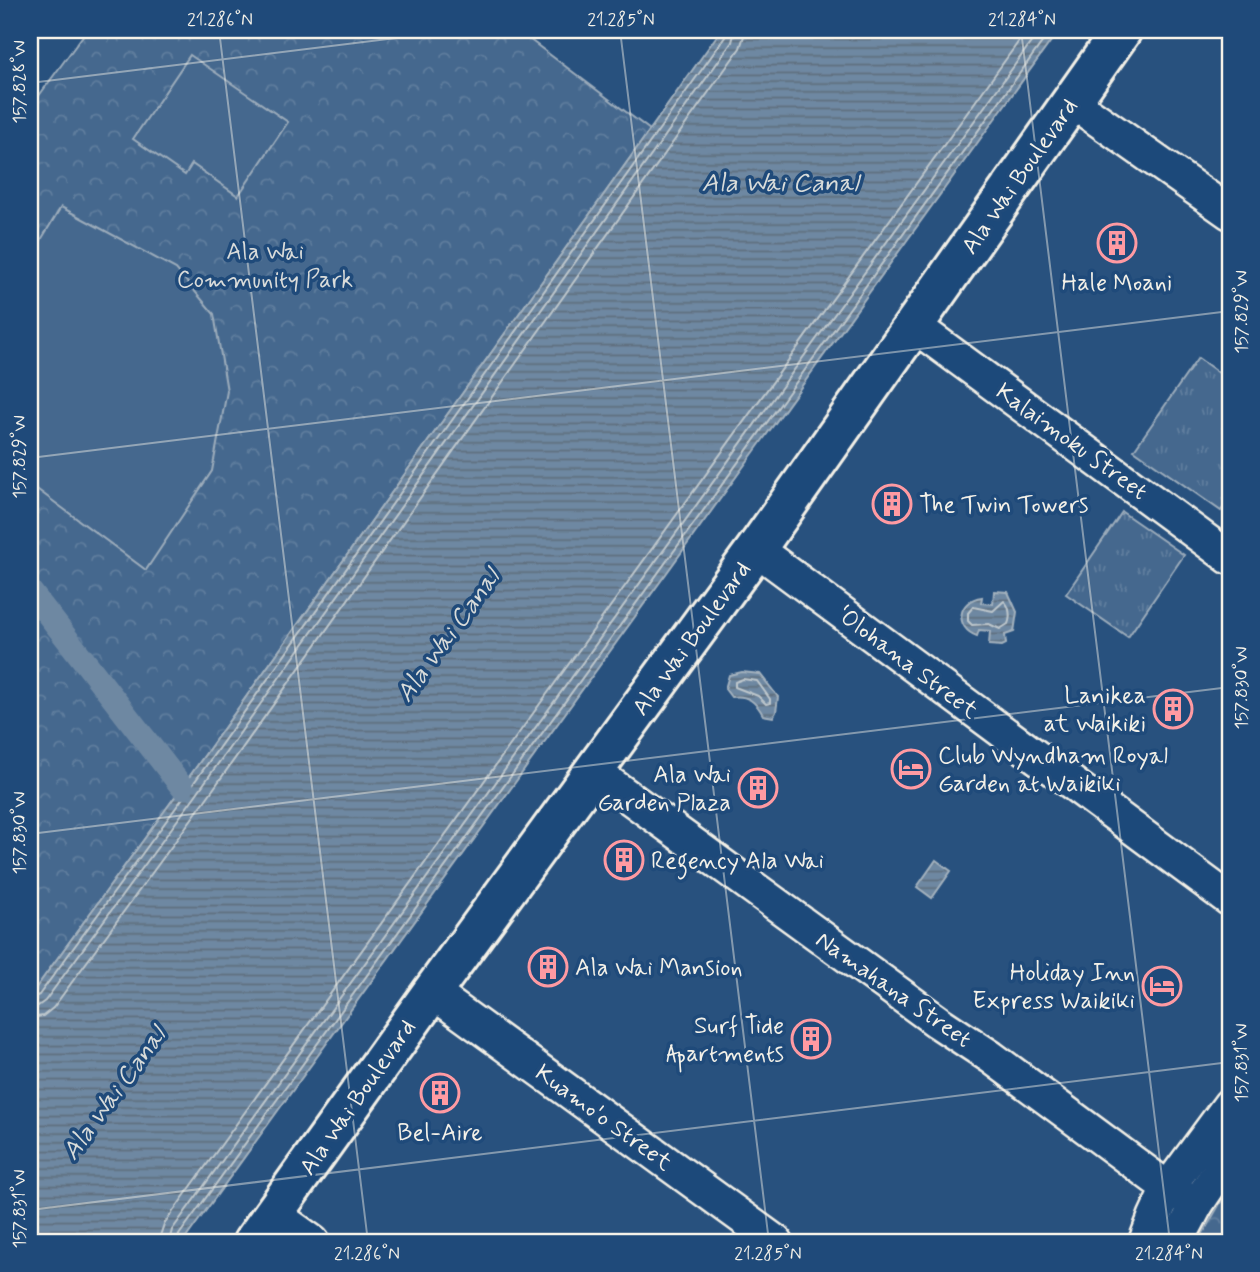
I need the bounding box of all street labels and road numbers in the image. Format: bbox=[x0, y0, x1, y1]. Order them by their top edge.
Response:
street label: Ala Wai Boulevard bbox=[955, 93, 1086, 261]
street label: Kalaimoku Street bbox=[989, 377, 1153, 508]
street label: Ala Wai Boulevard bbox=[626, 556, 759, 722]
street label: ʻOlohana Street bbox=[830, 600, 984, 726]
street label: Namahana Street bbox=[809, 925, 977, 1056]
street label: Ala Wai Boulevard bbox=[293, 1014, 424, 1182]
street label: Kuamo'o Street bbox=[528, 1058, 678, 1178]

